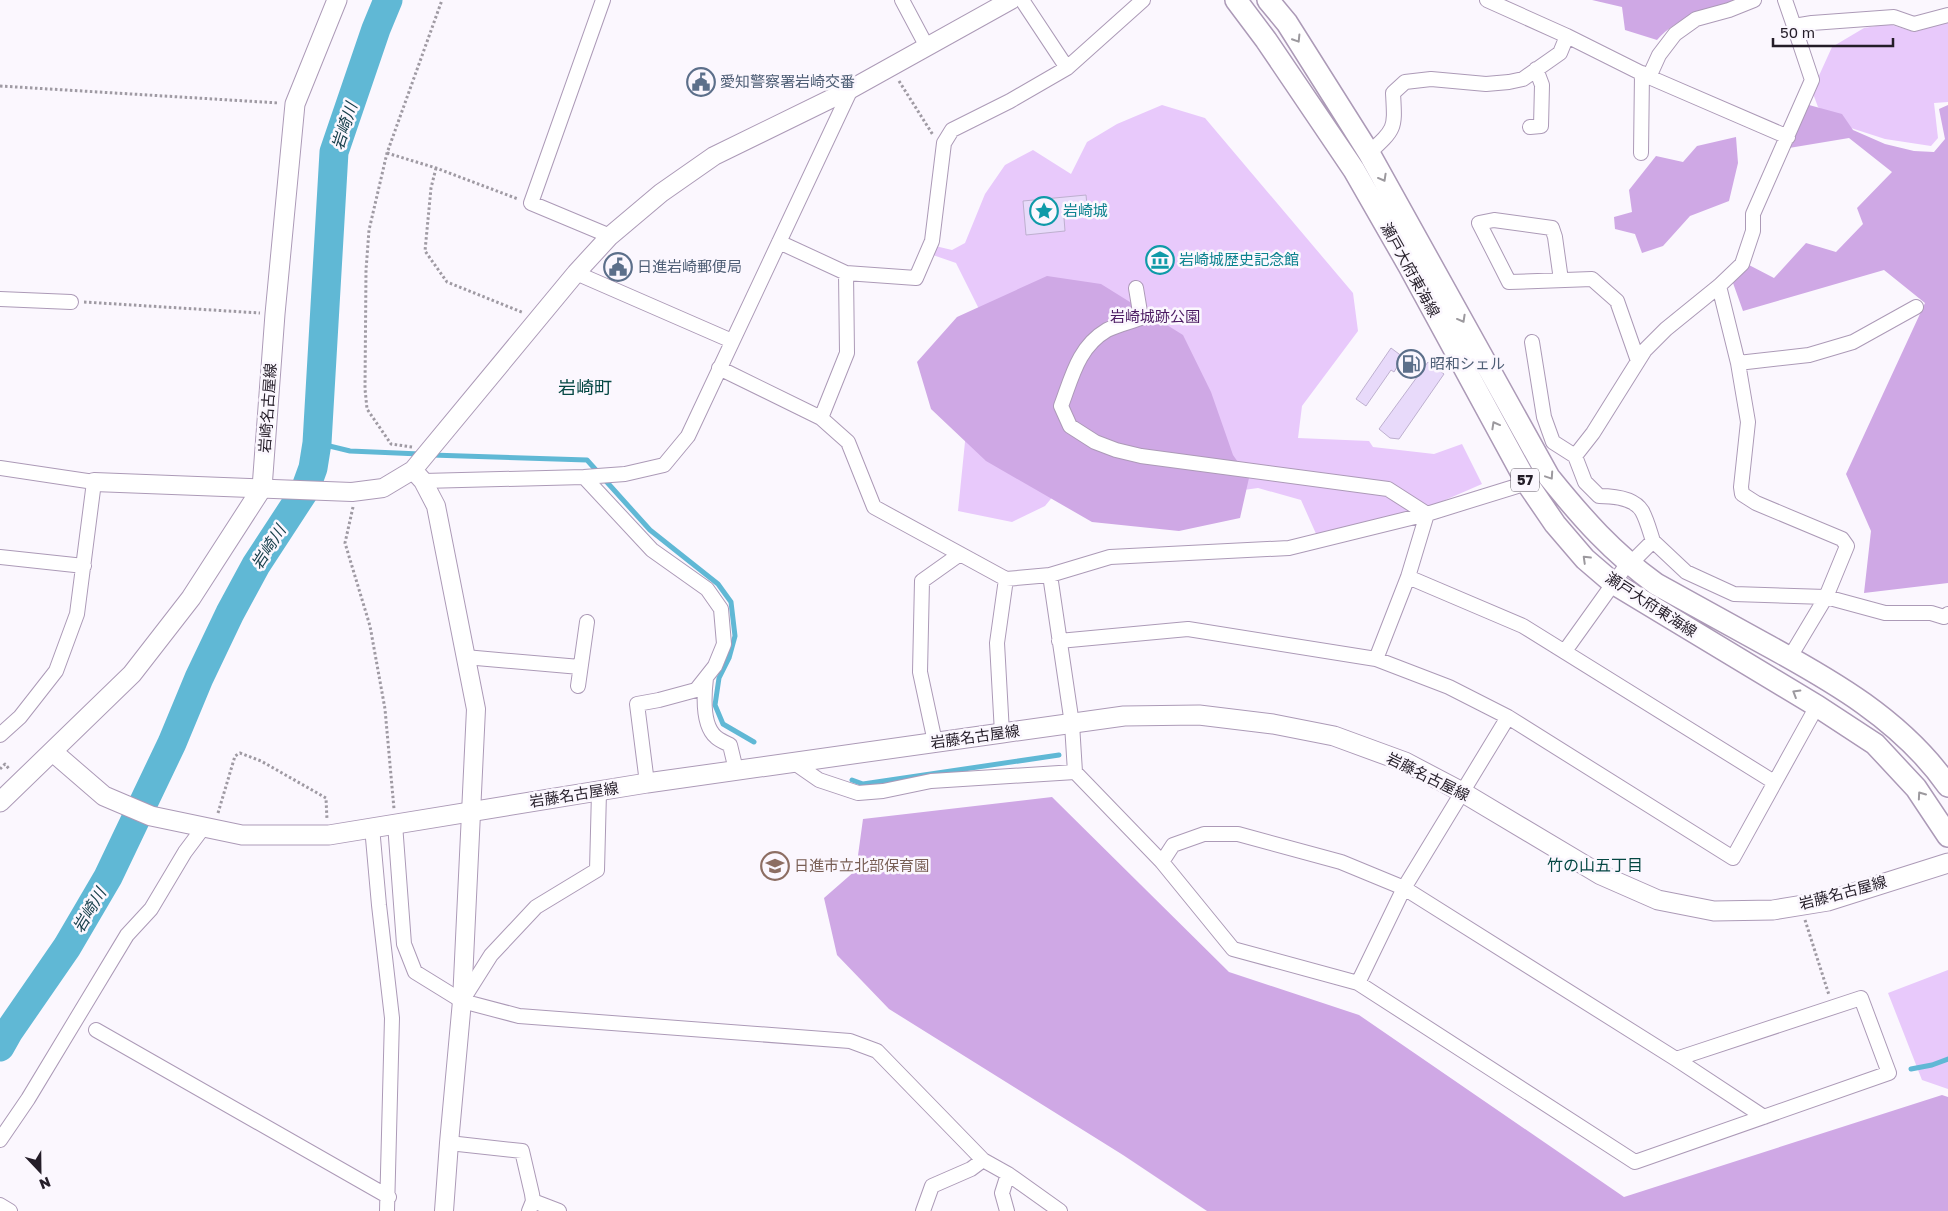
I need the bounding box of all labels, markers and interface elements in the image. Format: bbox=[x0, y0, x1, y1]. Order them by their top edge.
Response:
scale bar bbox=[1773, 15, 1893, 47]
text: 50 m bbox=[1780, 23, 1815, 41]
one-way arrow bbox=[1291, 34, 1300, 43]
public building icon: 愛知警察署岩崎交番 bbox=[686, 67, 716, 97]
place label: 愛知警察署岩崎交番 bbox=[720, 72, 855, 90]
water label: 岩崎川 bbox=[327, 98, 362, 152]
one-way arrow bbox=[1376, 172, 1386, 181]
place icon: 岩崎城 bbox=[1029, 196, 1059, 226]
place label: 岩崎城 bbox=[1063, 201, 1108, 219]
street label: 瀬戸大府東海線 bbox=[1378, 219, 1444, 320]
museum icon: 岩崎城歴史記念館 bbox=[1145, 245, 1175, 275]
place label: 岩崎城歴史記念館 bbox=[1179, 250, 1299, 268]
public building icon: 日進岩崎郵便局 bbox=[603, 252, 633, 282]
place label: 日進岩崎郵便局 bbox=[637, 257, 742, 275]
park label: 岩崎城跡公園 bbox=[1110, 307, 1200, 325]
one-way arrow bbox=[1455, 314, 1465, 323]
fuel station icon: 昭和シェル bbox=[1396, 349, 1426, 379]
place label: 昭和シェル bbox=[1430, 354, 1505, 372]
street label: 岩崎名古屋線 bbox=[255, 362, 279, 453]
district label: 岩崎町 bbox=[558, 376, 612, 398]
one-way arrow bbox=[1492, 422, 1502, 431]
road number: 57 bbox=[1511, 468, 1539, 492]
one-way arrow bbox=[1544, 471, 1553, 480]
water label: 岩崎川 bbox=[247, 520, 291, 573]
one-way arrow bbox=[1583, 556, 1592, 565]
street label: 瀬戸大府東海線 bbox=[1603, 568, 1700, 640]
one-way arrow bbox=[1793, 690, 1802, 700]
street label: 岩藤名古屋線 bbox=[929, 721, 1021, 751]
street label: 岩藤名古屋線 bbox=[1384, 748, 1473, 804]
street label: 岩藤名古屋線 bbox=[528, 778, 620, 810]
one-way arrow bbox=[1918, 791, 1927, 801]
school or university icon: 日進市立北部保育園 bbox=[760, 851, 790, 881]
district label: 竹の山五丁目 bbox=[1547, 855, 1643, 875]
place label: 日進市立北部保育園 bbox=[794, 856, 929, 874]
street label: 岩藤名古屋線 bbox=[1797, 872, 1889, 912]
water label: 岩崎川 bbox=[68, 883, 111, 936]
north arrow bbox=[15, 1146, 65, 1196]
text: N bbox=[37, 1174, 53, 1193]

